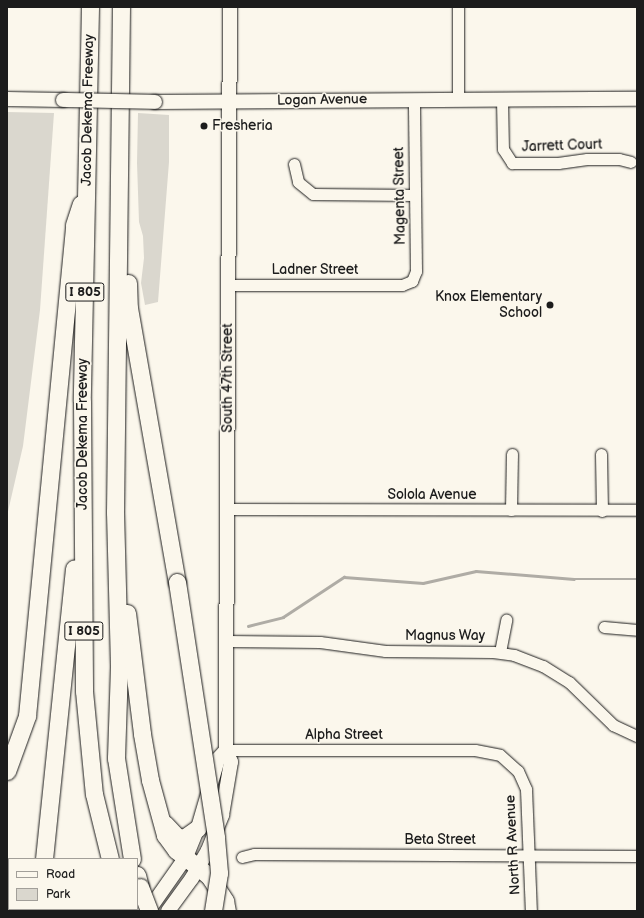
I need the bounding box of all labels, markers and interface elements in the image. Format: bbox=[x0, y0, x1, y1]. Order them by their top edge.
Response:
street label: Jacob Dekema Freeway bbox=[78, 34, 98, 186]
street label: Logan Avenue bbox=[277, 91, 367, 109]
place label: Fresheria bbox=[212, 118, 273, 134]
marker: Fresheria bbox=[199, 121, 209, 131]
street label: Jarrett Court bbox=[521, 136, 603, 156]
street label: Magenta Street bbox=[391, 147, 409, 245]
street label: Ladner Street bbox=[271, 262, 359, 278]
road number: I 805 bbox=[65, 281, 105, 303]
place label: Knox Elementary School bbox=[435, 289, 542, 322]
marker: Knox Elementary School bbox=[545, 300, 555, 310]
street label: South 47th Street bbox=[220, 323, 236, 433]
street label: Jacob Dekema Freeway bbox=[75, 358, 91, 510]
street label: Solola Avenue bbox=[387, 487, 477, 503]
road number: I 805 bbox=[64, 620, 104, 642]
street label: Magnus Way bbox=[405, 628, 485, 644]
street label: Alpha Street bbox=[305, 727, 383, 743]
street label: North R Avenue bbox=[502, 795, 524, 895]
street label: Beta Street bbox=[404, 832, 476, 848]
legend bbox=[8, 858, 138, 910]
text: Road bbox=[46, 867, 75, 882]
text: Park bbox=[46, 887, 70, 902]

